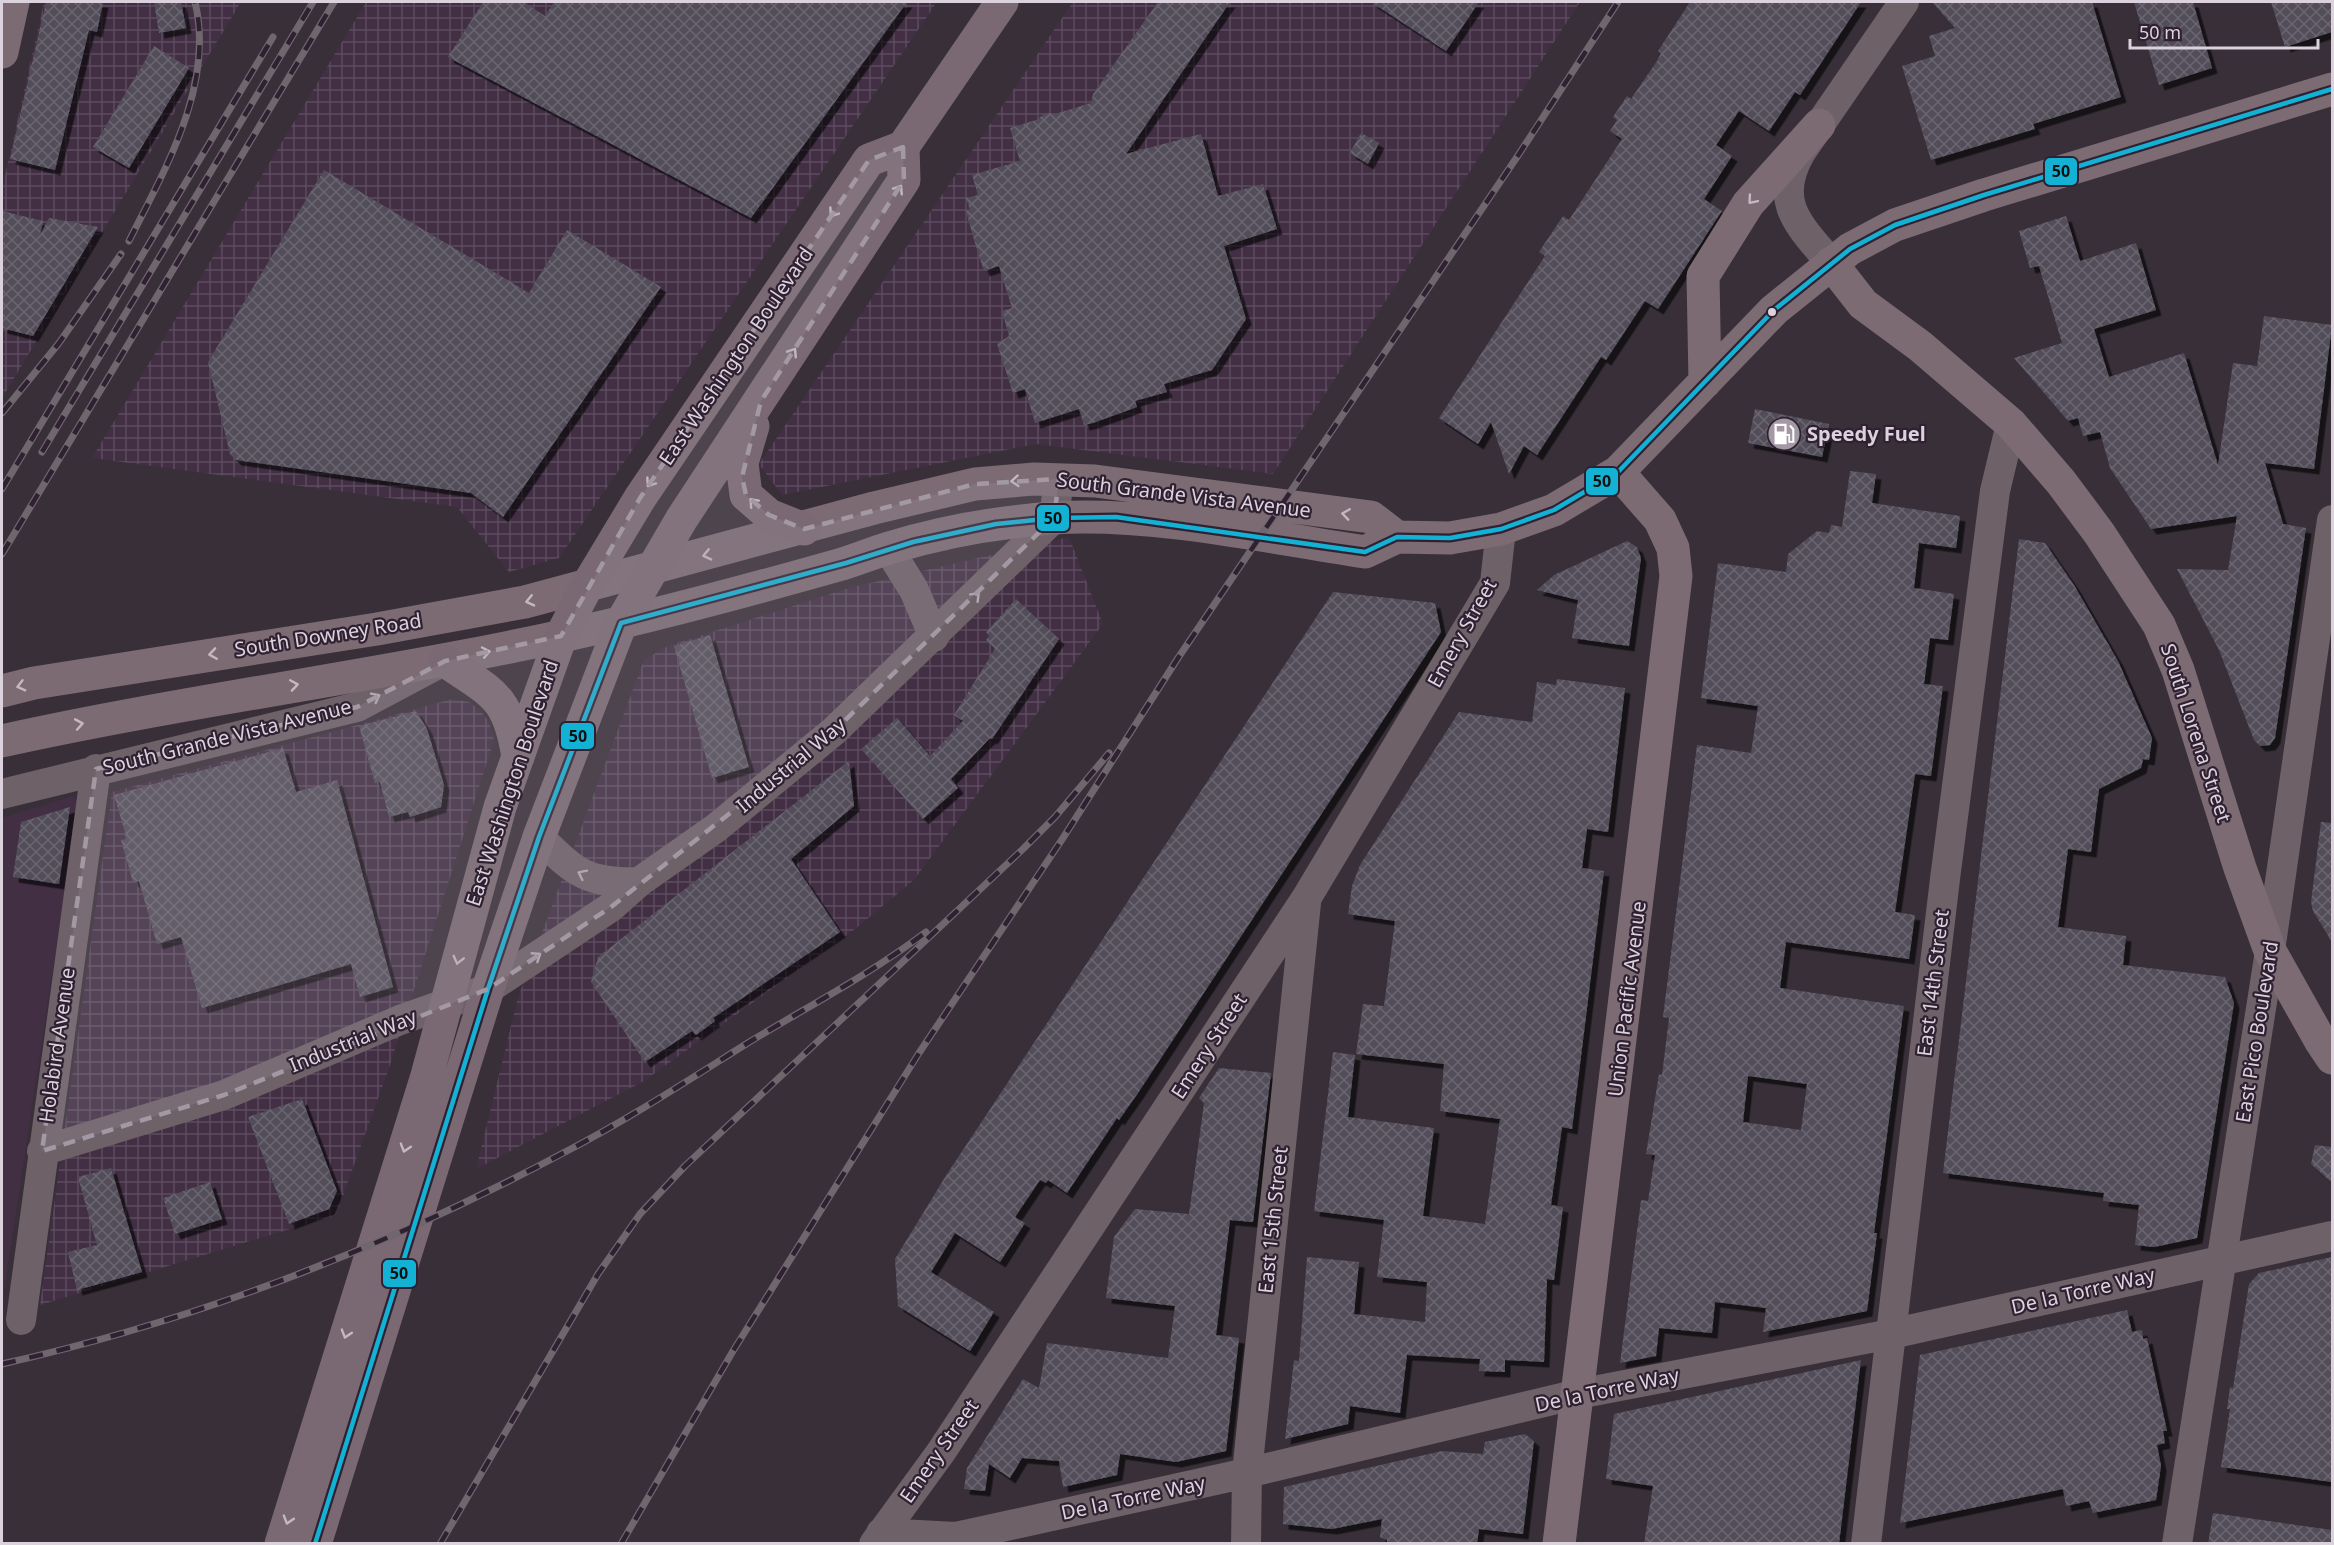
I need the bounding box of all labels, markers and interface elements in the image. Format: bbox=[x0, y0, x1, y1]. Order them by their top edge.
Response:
scale bar bbox=[2130, 12, 2318, 50]
text: 50 m bbox=[2139, 20, 2181, 44]
line badge: 50 bbox=[2044, 157, 2078, 186]
text: 50 bbox=[2052, 160, 2070, 182]
one-way arrow bbox=[891, 184, 902, 195]
one-way arrow bbox=[1748, 193, 1759, 204]
one-way arrow bbox=[829, 206, 840, 217]
street label: East Washington Boulevard bbox=[652, 241, 819, 470]
unlabelled marker bbox=[1766, 306, 1778, 318]
one-way arrow bbox=[785, 348, 797, 358]
fuel station icon: Speedy Fuel bbox=[1766, 416, 1802, 452]
place label: Speedy Fuel bbox=[1807, 420, 1926, 447]
street label: South Grande Vista Avenue bbox=[1056, 466, 1313, 523]
line badge: 50 bbox=[1585, 467, 1619, 496]
text: 50 bbox=[1593, 470, 1611, 492]
one-way arrow bbox=[1011, 474, 1020, 487]
one-way arrow bbox=[646, 476, 657, 487]
one-way arrow bbox=[749, 498, 760, 508]
line badge: 50 bbox=[1036, 504, 1070, 532]
text: 50 bbox=[1044, 507, 1062, 529]
one-way arrow bbox=[1341, 508, 1350, 520]
one-way arrow bbox=[702, 547, 712, 560]
street label: Emery Street bbox=[1421, 573, 1503, 692]
one-way arrow bbox=[969, 592, 980, 602]
one-way arrow bbox=[525, 593, 535, 606]
street label: South Downey Road bbox=[232, 606, 423, 663]
street label: South Lorena Street bbox=[2155, 640, 2238, 826]
one-way arrow bbox=[209, 647, 218, 659]
one-way arrow bbox=[481, 647, 491, 660]
street label: East Washington Boulevard bbox=[459, 656, 564, 909]
one-way arrow bbox=[16, 679, 27, 691]
one-way arrow bbox=[289, 680, 298, 692]
street label: South Grande Vista Avenue bbox=[100, 692, 354, 781]
one-way arrow bbox=[369, 693, 380, 704]
street label: Industrial Way bbox=[730, 710, 852, 818]
one-way arrow bbox=[75, 719, 84, 731]
line badge: 50 bbox=[560, 722, 595, 750]
text: 50 bbox=[569, 725, 587, 747]
one-way arrow bbox=[578, 870, 589, 882]
street label: Union Pacific Avenue bbox=[1601, 900, 1652, 1098]
street label: East 14th Street bbox=[1910, 908, 1955, 1058]
street label: East Pico Boulevard bbox=[2229, 939, 2284, 1125]
one-way arrow bbox=[530, 953, 541, 964]
one-way arrow bbox=[453, 954, 465, 965]
street label: Holabird Avenue bbox=[32, 966, 81, 1124]
street label: Emery Street bbox=[1164, 988, 1253, 1104]
street label: Industrial Way bbox=[285, 1002, 421, 1078]
one-way arrow bbox=[400, 1142, 412, 1153]
street label: East 15th Street bbox=[1251, 1145, 1294, 1295]
line badge: 50 bbox=[382, 1259, 417, 1288]
street label: De la Torre Way bbox=[2008, 1261, 2158, 1320]
text: 50 bbox=[390, 1262, 408, 1284]
one-way arrow bbox=[341, 1328, 354, 1339]
street label: De la Torre Way bbox=[1532, 1361, 1682, 1418]
street label: Emery Street bbox=[893, 1394, 984, 1508]
street label: De la Torre Way bbox=[1058, 1469, 1208, 1526]
one-way arrow bbox=[283, 1514, 295, 1525]

